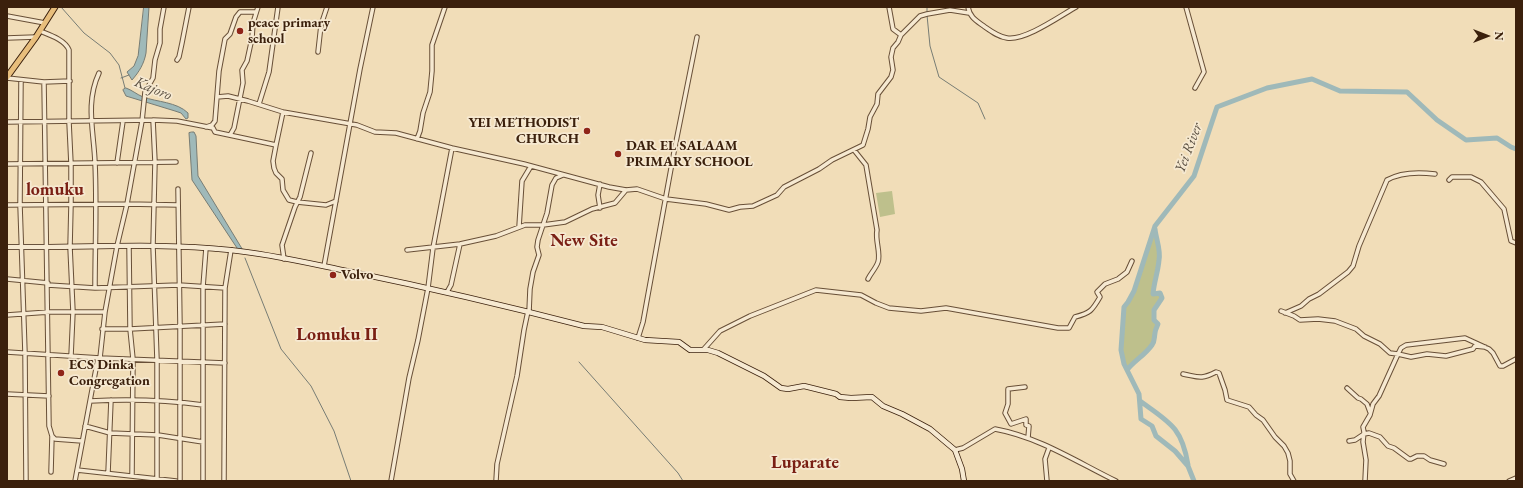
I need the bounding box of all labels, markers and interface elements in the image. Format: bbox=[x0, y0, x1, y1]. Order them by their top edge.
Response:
place label: peace primary school bbox=[248, 15, 330, 48]
north arrow bbox=[1467, 16, 1507, 56]
marker: peace primary school bbox=[235, 26, 245, 36]
text: N bbox=[1492, 32, 1506, 40]
water label: Kajoro bbox=[132, 73, 174, 105]
place label: YEI METHODIST CHURCH bbox=[468, 115, 579, 148]
water label: Yei River bbox=[1171, 121, 1207, 175]
marker: YEI METHODIST CHURCH bbox=[582, 126, 592, 136]
place label: DAR EL SALAAM PRIMARY SCHOOL bbox=[626, 138, 753, 170]
marker: DAR EL SALAAM PRIMARY SCHOOL bbox=[613, 149, 623, 159]
district label: lomuku bbox=[26, 179, 84, 201]
district label: New Site bbox=[550, 230, 618, 252]
place label: Volvo bbox=[341, 267, 373, 283]
marker: Volvo bbox=[328, 270, 338, 280]
district label: Lomuku II bbox=[296, 324, 378, 346]
place label: ECS Dinka Congregation bbox=[69, 357, 150, 390]
marker: ECS Dinka Congregation bbox=[56, 368, 66, 378]
district label: Luparate bbox=[771, 452, 839, 474]

